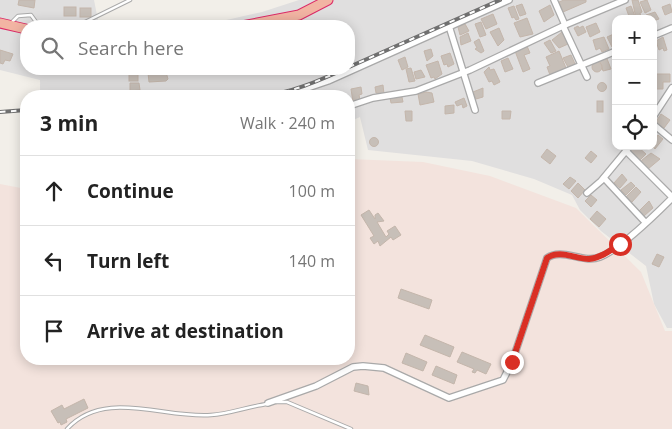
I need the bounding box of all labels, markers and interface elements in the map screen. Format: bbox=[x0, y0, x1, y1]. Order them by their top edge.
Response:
map controls bbox=[612, 15, 657, 150]
button: + bbox=[612, 15, 657, 60]
search box bbox=[20, 20, 355, 75]
icon: search bbox=[38, 34, 66, 62]
text: Search here bbox=[78, 35, 184, 61]
button: − bbox=[612, 60, 657, 105]
button: locate bbox=[612, 105, 657, 150]
text: 3 min bbox=[40, 109, 98, 137]
text: Walk · 240 m bbox=[240, 112, 335, 134]
icon: ahead bbox=[40, 177, 68, 205]
text: Continue bbox=[87, 178, 174, 204]
text: 100 m bbox=[289, 180, 335, 202]
route start bbox=[609, 233, 632, 256]
icon: left bbox=[40, 247, 68, 275]
text: Turn left bbox=[87, 248, 169, 274]
text: 140 m bbox=[289, 250, 335, 272]
icon: arrive bbox=[40, 317, 68, 345]
text: Arrive at destination bbox=[87, 318, 284, 344]
route end bbox=[501, 351, 524, 374]

